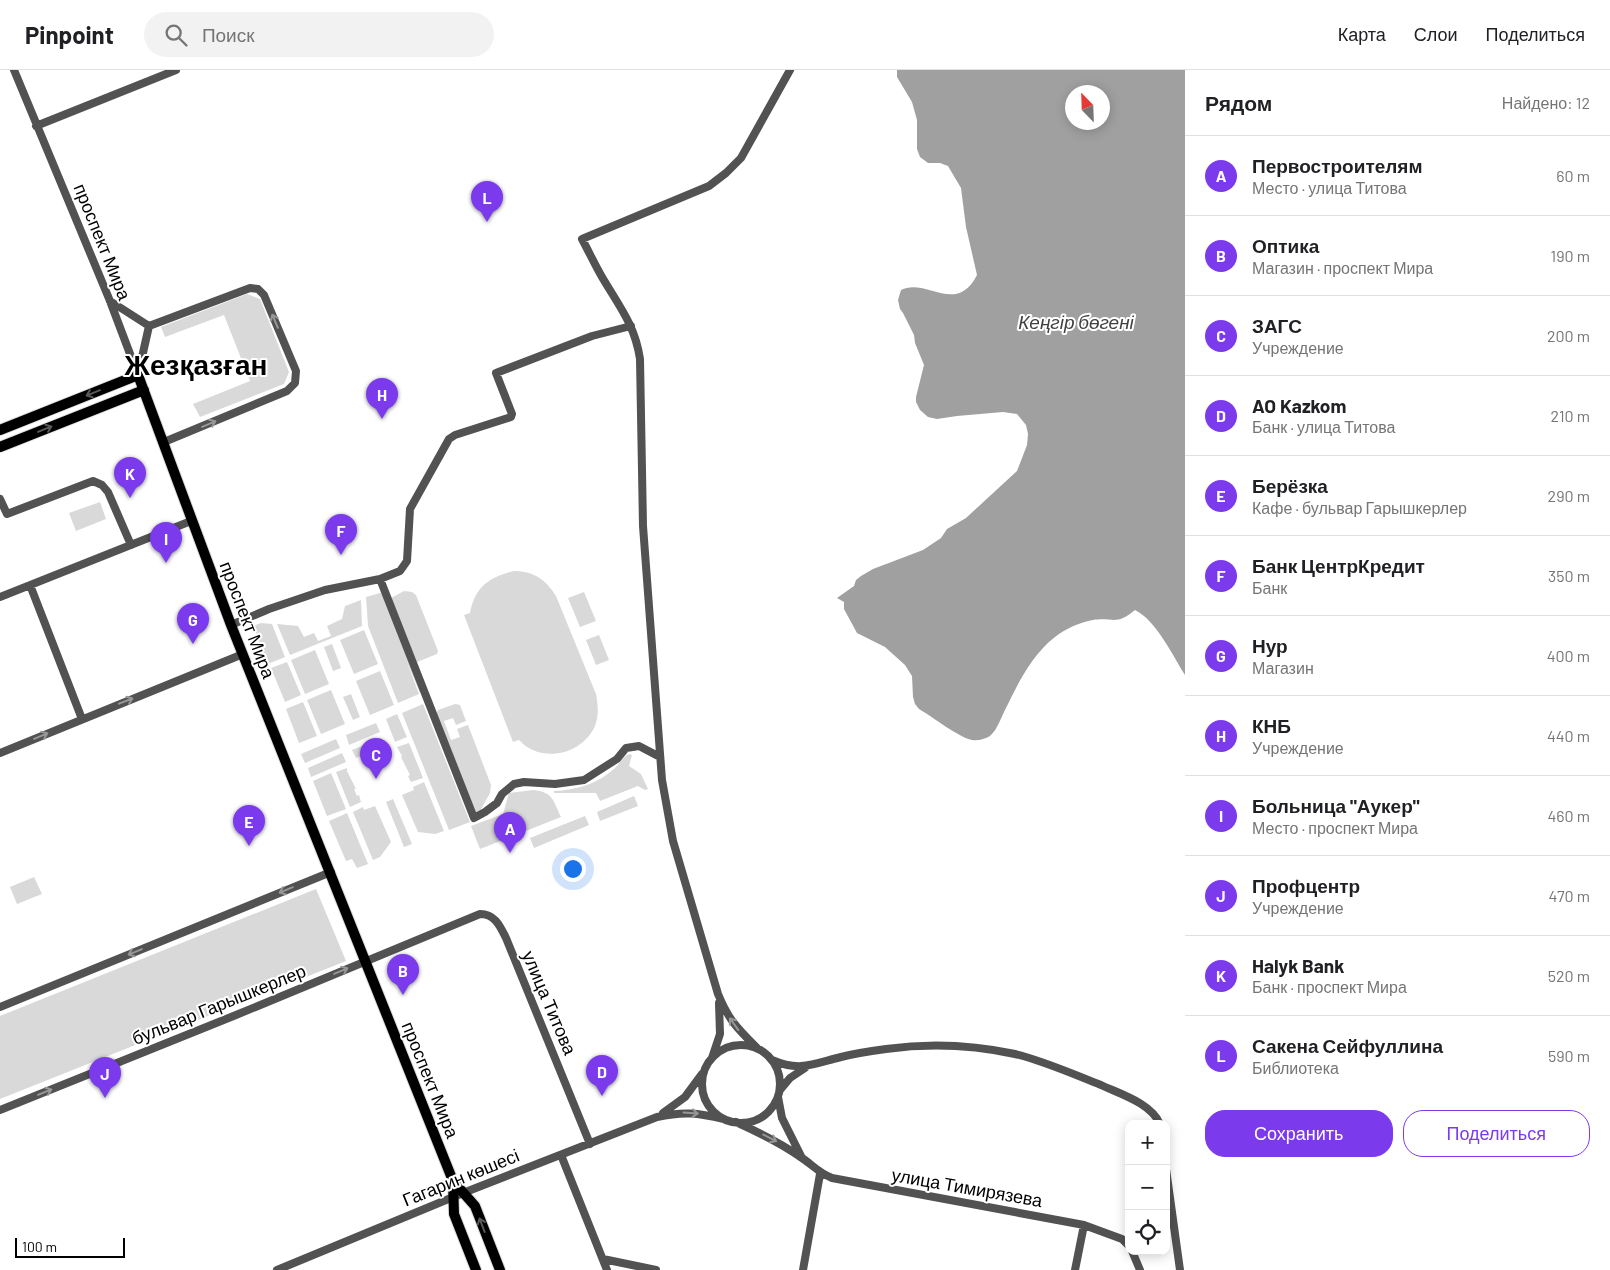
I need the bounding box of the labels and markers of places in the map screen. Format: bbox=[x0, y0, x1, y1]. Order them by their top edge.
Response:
pin: L bbox=[471, 181, 503, 222]
pin: H bbox=[366, 378, 398, 419]
pin: K bbox=[114, 457, 146, 498]
pin: F bbox=[325, 514, 357, 555]
pin: I bbox=[150, 522, 182, 563]
pin: G bbox=[177, 603, 209, 644]
pin: C bbox=[360, 738, 392, 779]
pin: E bbox=[233, 805, 265, 846]
pin: A bbox=[494, 812, 526, 853]
pin: B bbox=[387, 954, 419, 995]
pin: D bbox=[586, 1055, 618, 1096]
pin: J bbox=[89, 1057, 121, 1098]

